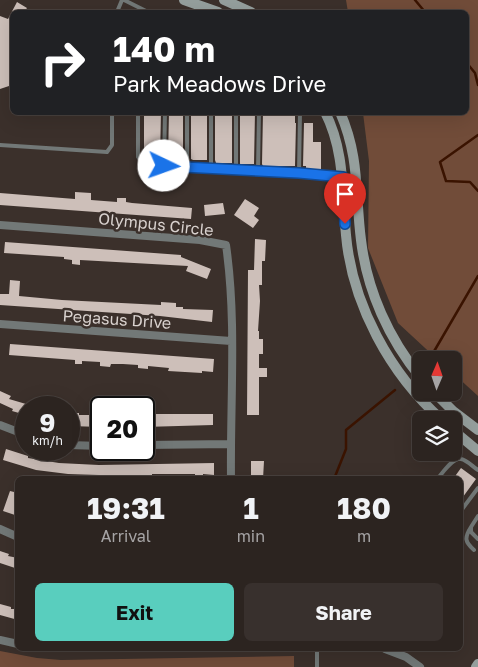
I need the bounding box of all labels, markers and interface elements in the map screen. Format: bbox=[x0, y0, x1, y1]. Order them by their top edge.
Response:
text: 140 m bbox=[113, 28, 215, 70]
icon: right bbox=[30, 30, 95, 95]
text: Park Meadows Drive bbox=[113, 70, 326, 97]
position arrow bbox=[137, 139, 189, 191]
pin bbox=[324, 173, 366, 224]
icon: arrive bbox=[331, 180, 359, 208]
street label: Olympus Circle bbox=[97, 208, 215, 240]
street label: Pegasus Drive bbox=[62, 305, 172, 333]
north arrow bbox=[412, 351, 462, 401]
map controls bbox=[412, 351, 462, 461]
speed limit sign: 20 bbox=[90, 396, 155, 461]
text: 9 bbox=[40, 407, 55, 438]
button: layers bbox=[412, 411, 462, 461]
text: km/h bbox=[32, 433, 63, 448]
text: 19:31 bbox=[87, 490, 165, 526]
text: 1 bbox=[243, 490, 259, 526]
text: 180 bbox=[337, 490, 391, 526]
text: Arrival bbox=[101, 526, 151, 546]
text: min bbox=[237, 526, 265, 546]
text: m bbox=[357, 526, 371, 546]
button: Exit bbox=[35, 583, 234, 641]
button: Share bbox=[244, 583, 443, 641]

